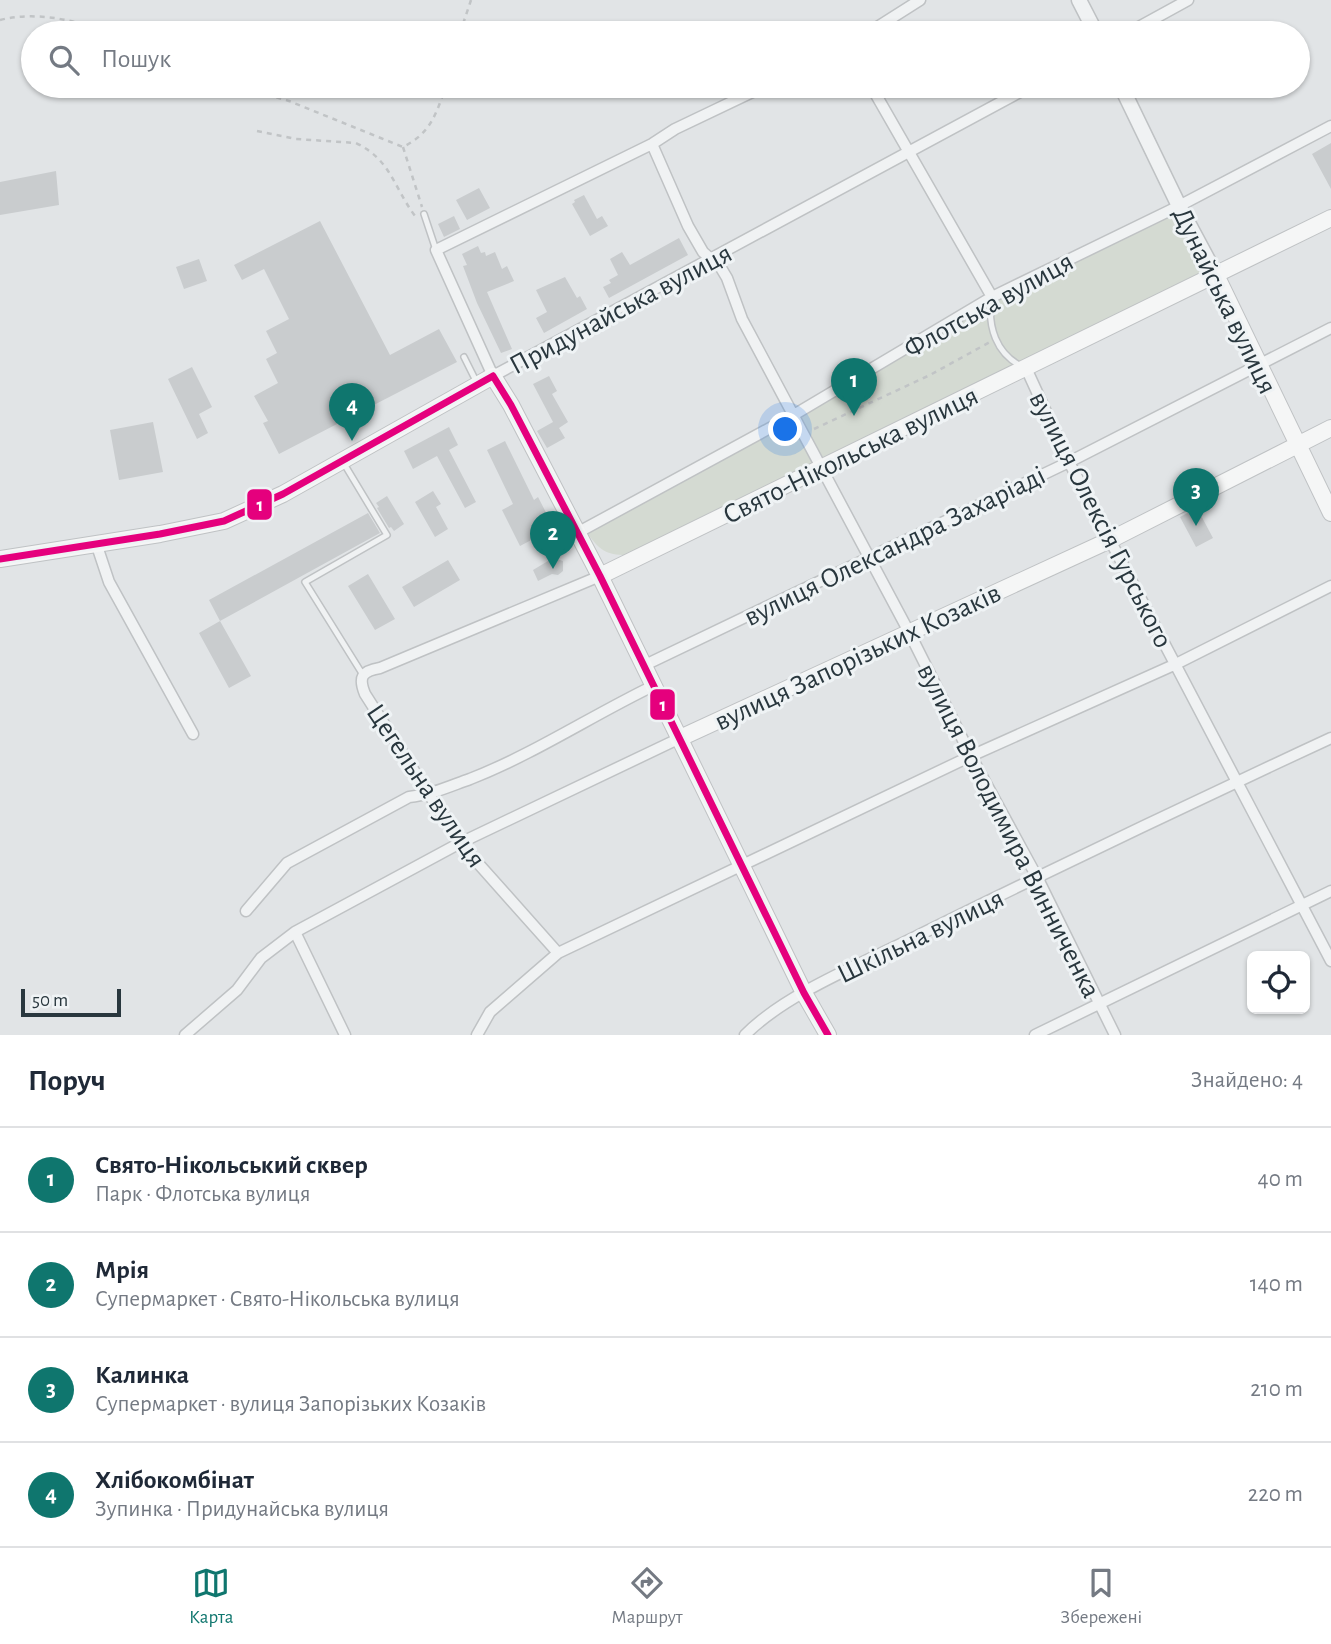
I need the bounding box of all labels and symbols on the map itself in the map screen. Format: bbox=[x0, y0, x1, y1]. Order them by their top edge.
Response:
street label: Дунайська вулиця bbox=[1167, 203, 1281, 399]
street label: Придунайська вулиця bbox=[505, 239, 737, 380]
street label: Флотська вулиця bbox=[900, 248, 1078, 364]
pin: 1 bbox=[831, 358, 877, 416]
street label: Свято-Нікольська вулиця bbox=[719, 382, 983, 530]
pin: 4 bbox=[329, 383, 375, 441]
street label: вулиця Олексія Гурського bbox=[1023, 387, 1177, 652]
your location bbox=[768, 412, 802, 446]
street label: вулиця Олександра Захаріаді bbox=[740, 462, 1050, 632]
pin: 3 bbox=[1173, 468, 1219, 526]
line badge: 1 bbox=[246, 488, 273, 521]
text: 1 bbox=[257, 496, 263, 515]
pin: 2 bbox=[530, 511, 576, 569]
street label: вулиця Запорізьких Козаків bbox=[710, 579, 1005, 736]
street label: вулиця Володимира Винниченка bbox=[911, 659, 1105, 1003]
line badge: 1 bbox=[649, 688, 676, 721]
text: 1 bbox=[660, 696, 666, 715]
street label: Цегельна вулиця bbox=[360, 699, 490, 873]
street label: Шкільна вулиця bbox=[833, 884, 1009, 989]
scale bar bbox=[21, 986, 121, 1018]

